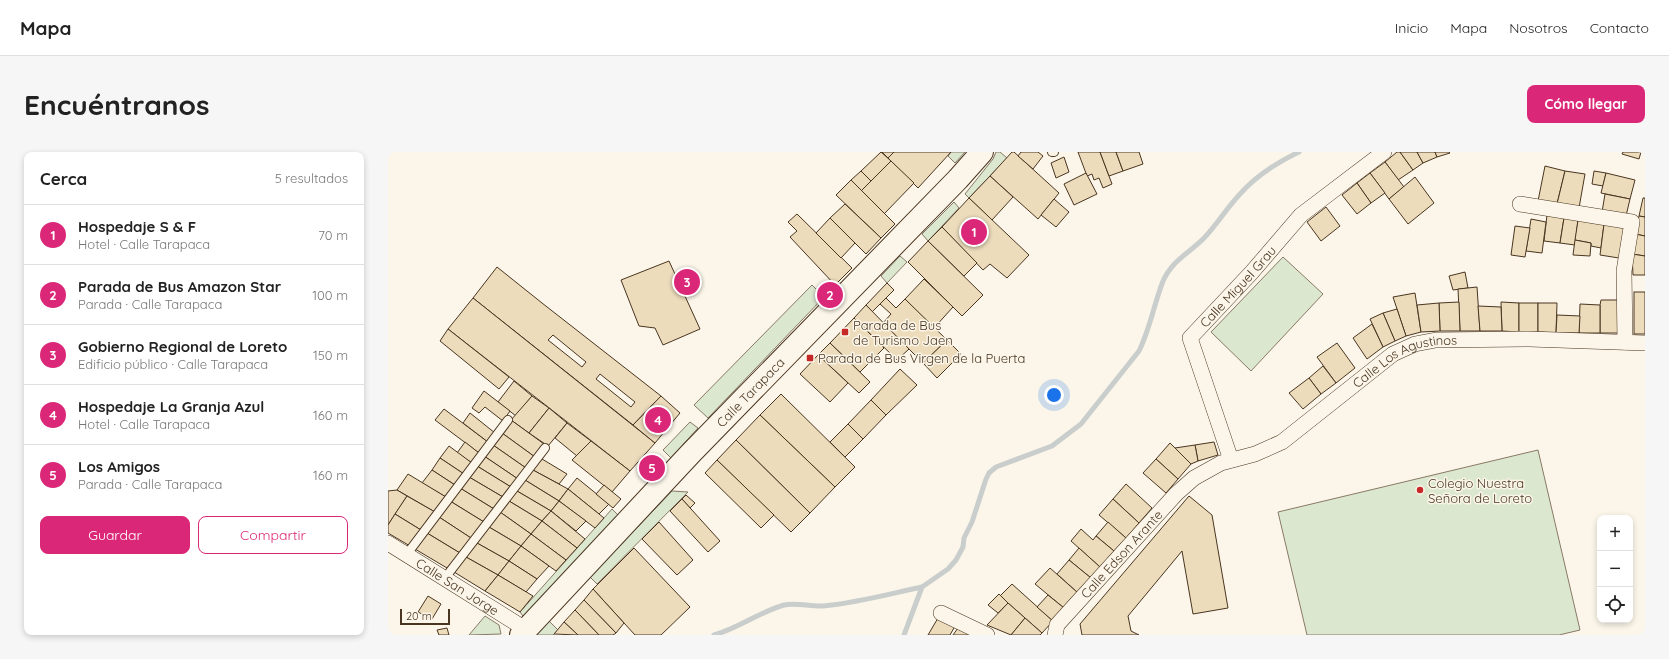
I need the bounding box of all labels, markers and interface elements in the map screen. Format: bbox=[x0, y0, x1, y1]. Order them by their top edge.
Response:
text: Mapa bbox=[20, 16, 71, 40]
text: Inicio bbox=[1395, 19, 1428, 37]
text: Mapa bbox=[1450, 19, 1487, 37]
text: Nosotros bbox=[1509, 19, 1568, 37]
text: Contacto bbox=[1590, 19, 1649, 37]
button: Cómo llegar bbox=[1527, 85, 1645, 123]
text: Encuéntranos bbox=[24, 87, 209, 122]
text: Cerca bbox=[40, 168, 87, 189]
text: 5 resultados bbox=[275, 170, 348, 186]
text: Hospedaje S & F bbox=[78, 217, 196, 236]
pin: 1 bbox=[961, 217, 987, 247]
text: 1 bbox=[50, 227, 56, 243]
text: 70 m bbox=[318, 227, 348, 243]
text: Hotel · Calle Tarapaca bbox=[78, 236, 210, 252]
street label: Calle Miguel Grau bbox=[1196, 242, 1279, 331]
pin: 3 bbox=[674, 267, 700, 297]
text: Parada de Bus Amazon Star bbox=[78, 277, 281, 296]
pin: 2 bbox=[817, 280, 843, 310]
text: 2 bbox=[49, 287, 57, 303]
text: 100 m bbox=[312, 287, 348, 303]
text: Parada · Calle Tarapaca bbox=[78, 296, 222, 312]
place label: Parada de Bus de Turismo Jaen bbox=[853, 317, 953, 348]
marker: Parada de Bus de Turismo Jaen bbox=[840, 327, 850, 337]
street label: Calle Los Agustinos bbox=[1349, 332, 1457, 391]
text: Gobierno Regional de Loreto bbox=[78, 337, 287, 356]
text: 3 bbox=[50, 347, 56, 363]
text: 150 m bbox=[313, 347, 348, 363]
place label: Parada de Bus Virgen de la Puerta bbox=[818, 350, 1025, 366]
marker: Parada de Bus Virgen de la Puerta bbox=[805, 353, 815, 363]
street label: Calle Tarapaca bbox=[713, 354, 788, 430]
text: Edificio público · Calle Tarapaca bbox=[78, 356, 268, 372]
your location bbox=[1044, 385, 1064, 405]
text: Hospedaje La Granja Azul bbox=[78, 397, 264, 416]
pin: 4 bbox=[645, 405, 671, 435]
text: 4 bbox=[49, 407, 57, 423]
text: 160 m bbox=[313, 407, 348, 423]
text: Hotel · Calle Tarapaca bbox=[78, 416, 210, 432]
pin: 5 bbox=[639, 453, 665, 483]
text: Los Amigos bbox=[78, 457, 160, 476]
text: 5 bbox=[49, 467, 57, 483]
text: 160 m bbox=[313, 467, 348, 483]
place label: Colegio Nuestra Señora de Loreto bbox=[1428, 475, 1532, 506]
text: Parada · Calle Tarapaca bbox=[78, 476, 222, 492]
marker: Colegio Nuestra Señora de Loreto bbox=[1415, 485, 1425, 495]
street label: Calle Edson Arante bbox=[1077, 507, 1166, 602]
map controls bbox=[1597, 515, 1633, 623]
button: + bbox=[1597, 515, 1633, 551]
button: Guardar bbox=[40, 516, 190, 554]
button: Compartir bbox=[198, 516, 348, 554]
button: − bbox=[1597, 551, 1633, 587]
street label: Calle San Jorge bbox=[413, 555, 502, 618]
button: locate bbox=[1597, 587, 1633, 623]
scale bar bbox=[400, 607, 450, 626]
text: 20 m bbox=[406, 609, 432, 623]

